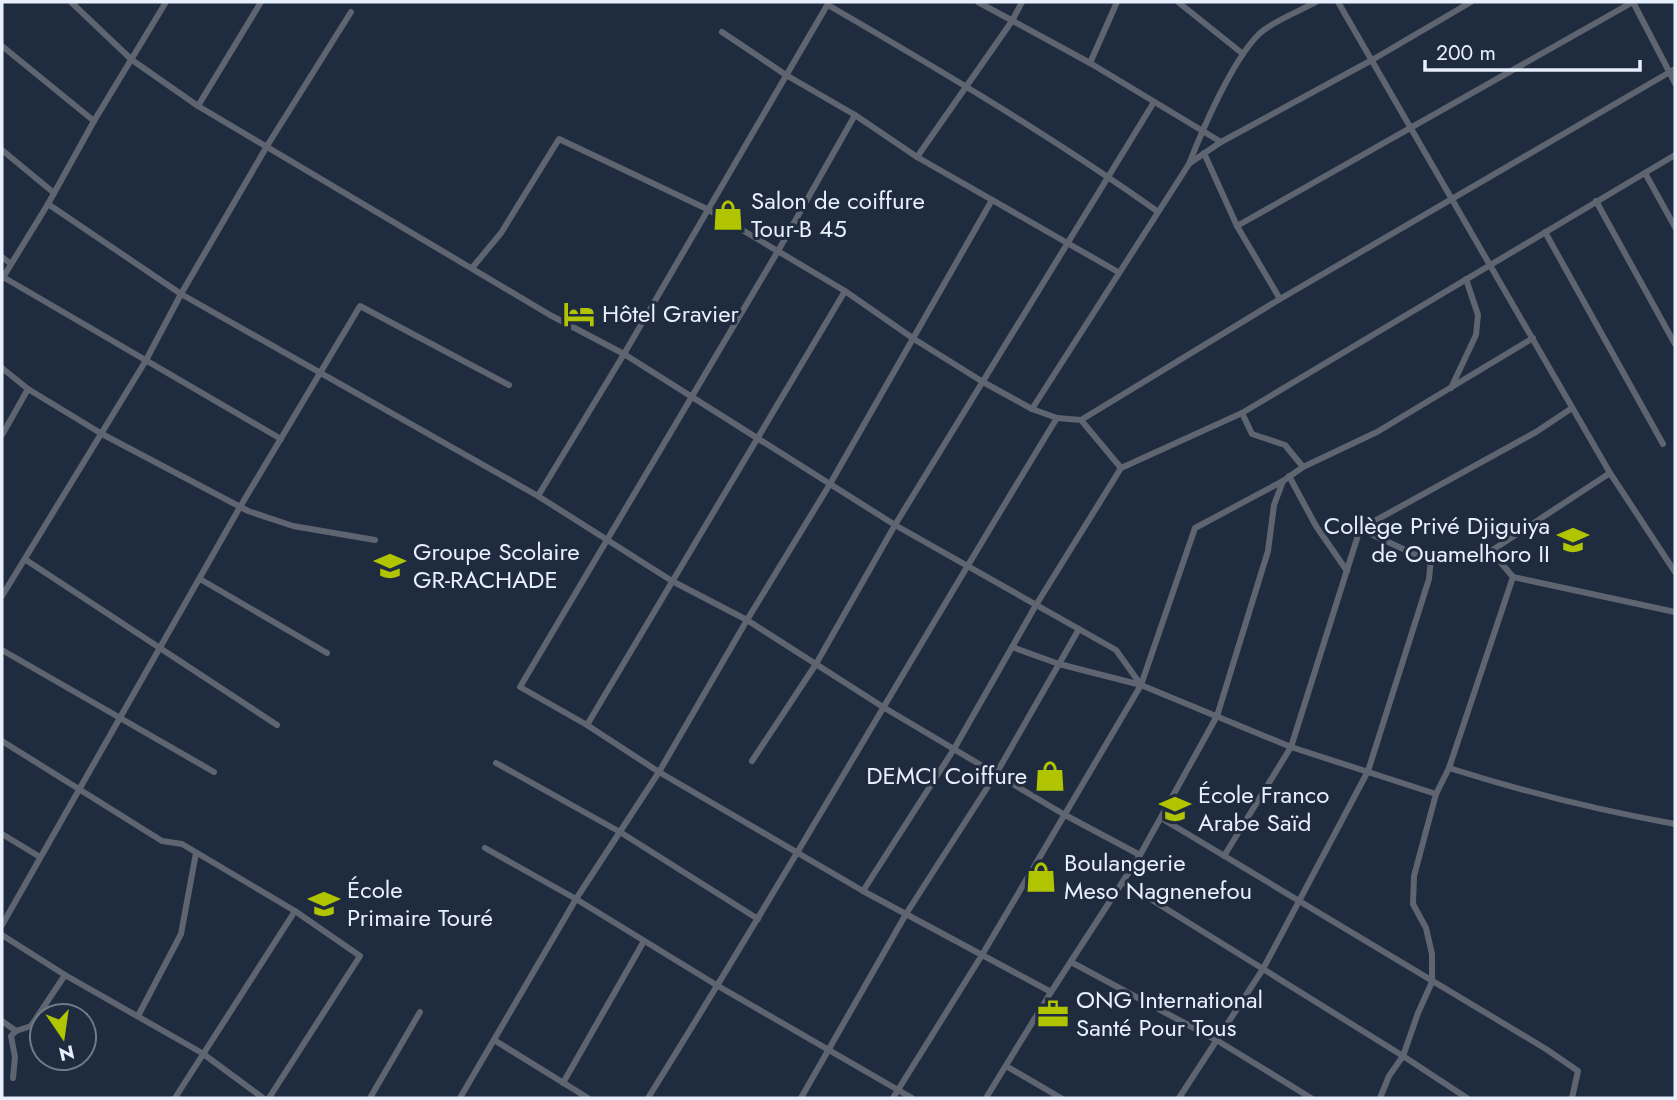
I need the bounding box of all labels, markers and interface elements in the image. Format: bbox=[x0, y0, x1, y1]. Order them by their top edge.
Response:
scale bar bbox=[1425, 28, 1640, 72]
text: 200 m bbox=[1436, 38, 1496, 68]
place label: Salon de coiffure Tour-B 45 bbox=[751, 183, 925, 246]
shop icon: Salon de coiffure Tour-B 45 bbox=[711, 198, 745, 232]
place label: Hôtel Gravier bbox=[602, 296, 740, 331]
hotel icon: Hôtel Gravier bbox=[562, 297, 596, 331]
place label: Collège Privé Djiguiya de Ouamelhoro II bbox=[1324, 508, 1550, 571]
school or university icon: Collège Privé Djiguiya de Ouamelhoro II bbox=[1556, 523, 1590, 557]
place label: Groupe Scolaire GR-RACHADE bbox=[413, 534, 580, 597]
school or university icon: Groupe Scolaire GR-RACHADE bbox=[373, 549, 407, 583]
place label: DEMCI Coiffure bbox=[866, 758, 1027, 793]
shop icon: DEMCI Coiffure bbox=[1033, 759, 1067, 793]
place label: École Franco Arabe Saïd bbox=[1198, 777, 1329, 840]
school or university icon: École Franco Arabe Saïd bbox=[1158, 792, 1192, 826]
place label: Boulangerie Meso Nagnenefou bbox=[1064, 845, 1252, 908]
shop icon: Boulangerie Meso Nagnenefou bbox=[1024, 860, 1058, 894]
place label: École Primaire Touré bbox=[347, 872, 493, 935]
school or university icon: École Primaire Touré bbox=[307, 887, 341, 921]
place label: ONG International Santé Pour Tous bbox=[1076, 982, 1263, 1045]
office icon: ONG International Santé Pour Tous bbox=[1036, 997, 1070, 1031]
north arrow bbox=[28, 1002, 98, 1072]
text: N bbox=[56, 1038, 77, 1068]

